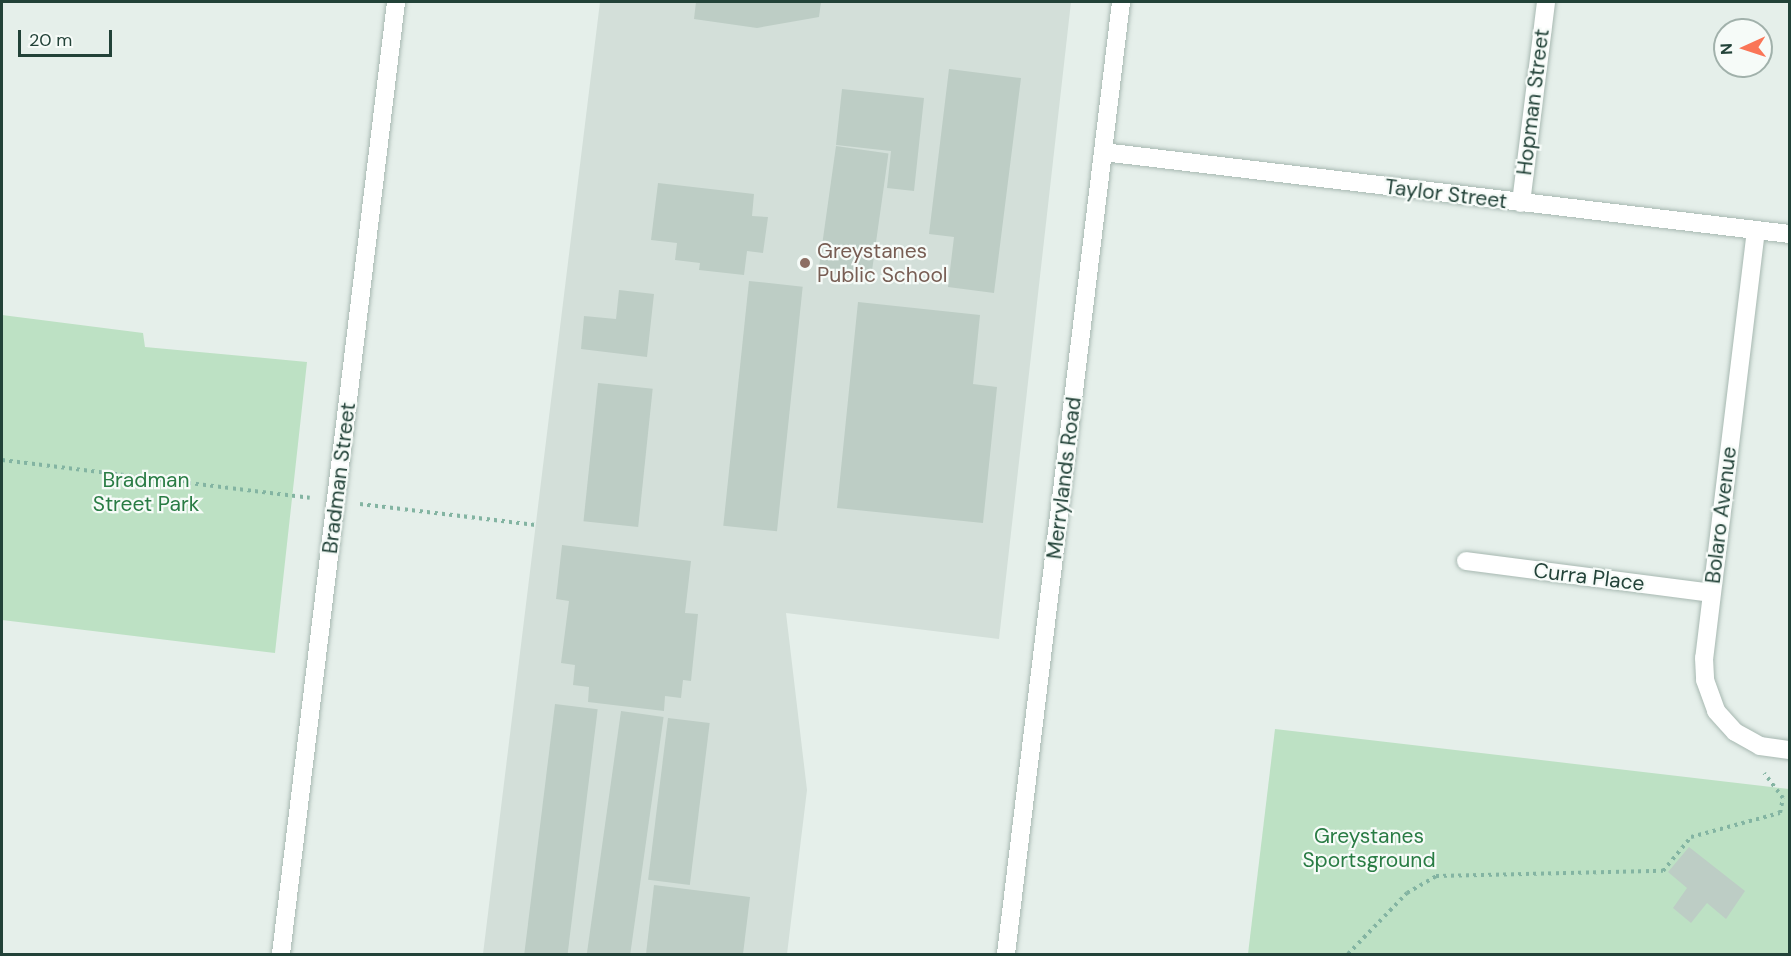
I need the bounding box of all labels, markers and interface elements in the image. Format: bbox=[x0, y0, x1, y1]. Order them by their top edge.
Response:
scale bar bbox=[21, 18, 116, 56]
north arrow bbox=[1713, 18, 1773, 78]
street label: Hopman Street bbox=[1512, 27, 1554, 177]
text: 20 m bbox=[29, 28, 72, 52]
text: N bbox=[1716, 42, 1737, 55]
street label: Taylor Street bbox=[1383, 174, 1509, 214]
place label: Greystanes Public School bbox=[817, 238, 948, 288]
marker: Greystanes Public School bbox=[798, 256, 812, 270]
street label: Merrylands Road bbox=[1042, 395, 1086, 561]
street label: Bradman Street bbox=[317, 401, 361, 555]
street label: Bolaro Avenue bbox=[1700, 445, 1742, 585]
park label: Bradman Street Park bbox=[93, 467, 199, 517]
street label: Curra Place bbox=[1532, 558, 1646, 596]
park label: Greystanes Sportsground bbox=[1302, 823, 1436, 873]

